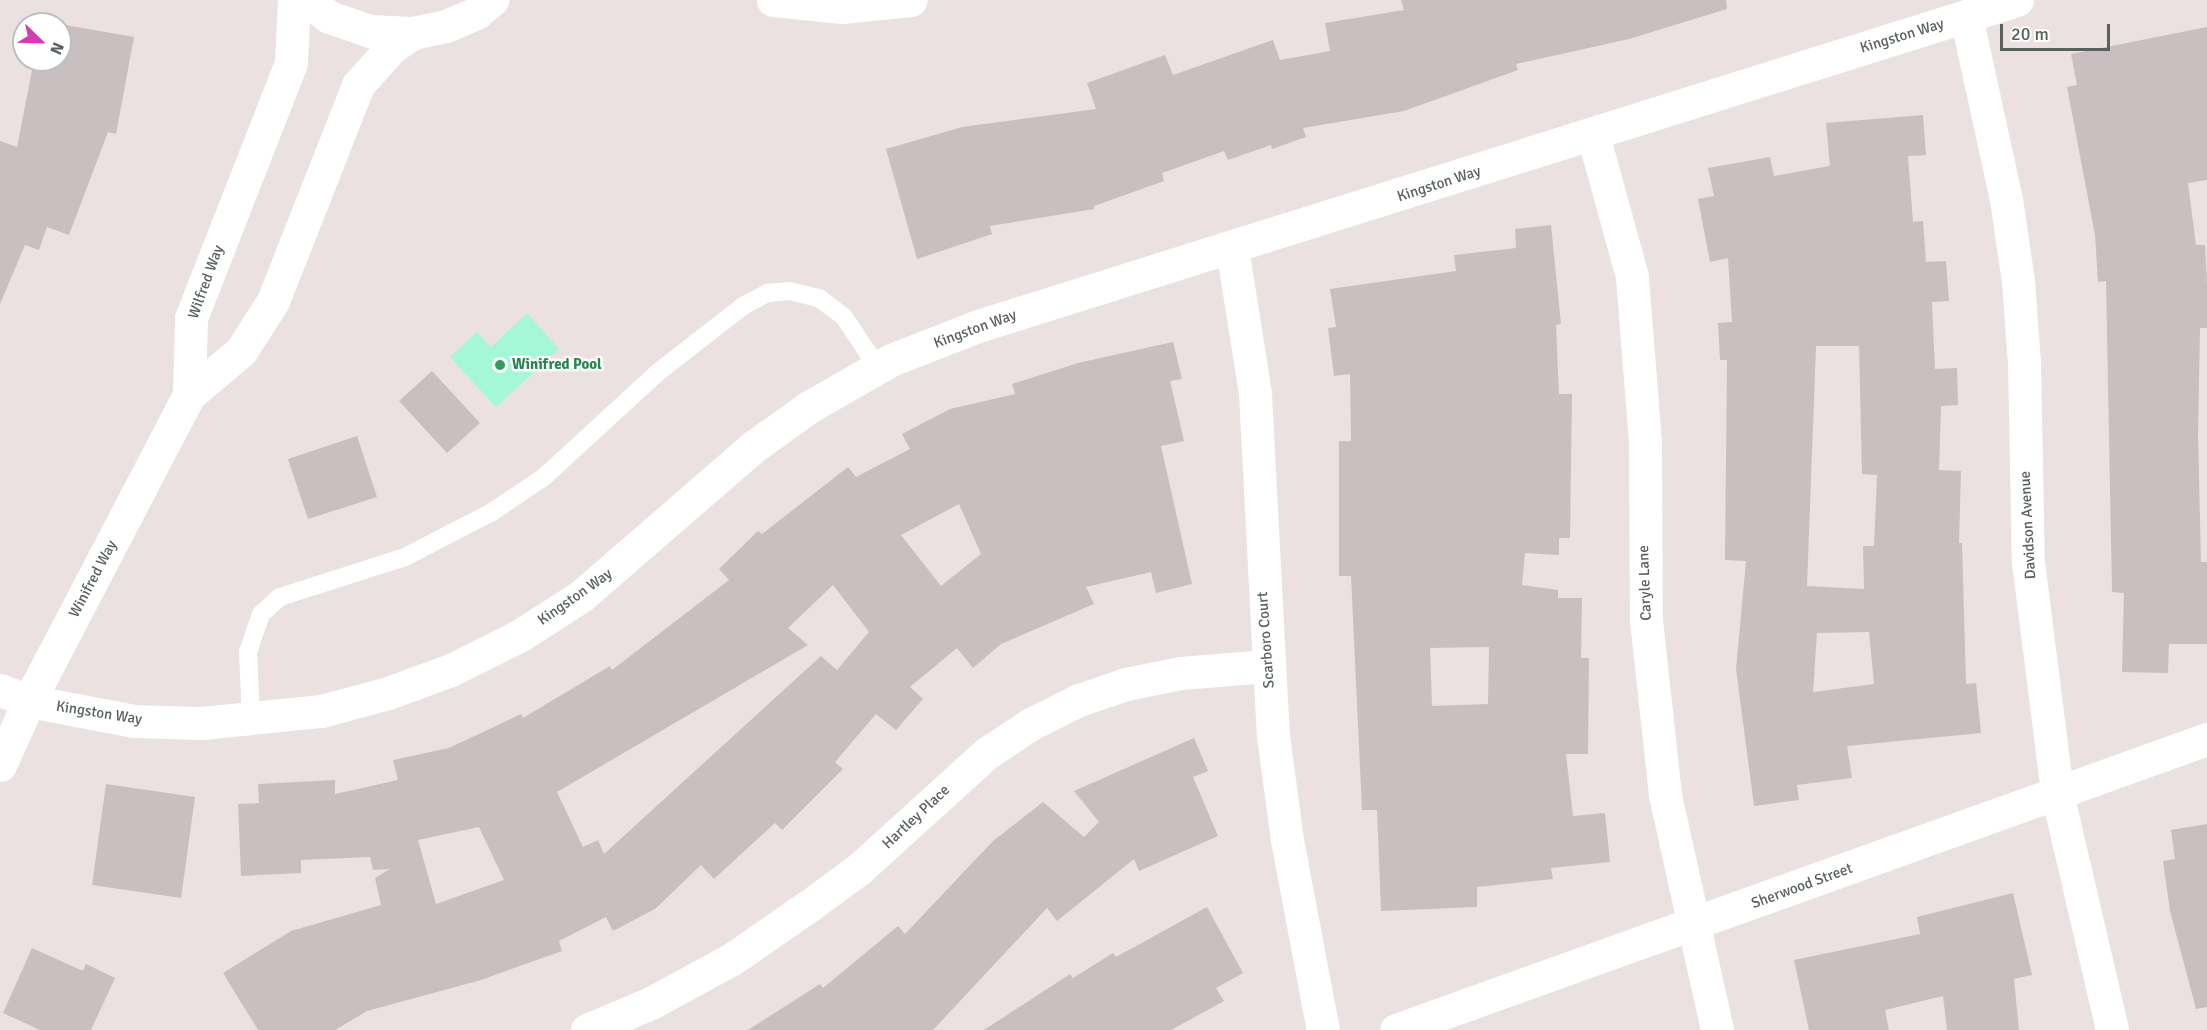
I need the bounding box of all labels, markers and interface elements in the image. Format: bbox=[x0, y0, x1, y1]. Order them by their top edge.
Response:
north arrow bbox=[12, 12, 72, 72]
scale bar bbox=[2003, 12, 2112, 50]
street label: Kingston Way bbox=[1858, 15, 1946, 57]
text: 20 m bbox=[2011, 23, 2049, 45]
text: N bbox=[45, 39, 68, 57]
street label: Kingston Way bbox=[1395, 162, 1483, 206]
street label: Wilfred Way bbox=[184, 243, 228, 321]
street label: Kingston Way bbox=[931, 306, 1019, 352]
place label: Winifred Pool bbox=[512, 356, 602, 374]
marker: Winifred Pool bbox=[493, 358, 507, 372]
street label: Davidson Avenue bbox=[2016, 470, 2040, 580]
street label: Winifred Way bbox=[65, 537, 121, 621]
street label: Caryle Lane bbox=[1635, 545, 1655, 621]
street label: Kingston Way bbox=[534, 565, 616, 629]
street label: Scarboro Court bbox=[1254, 591, 1278, 689]
street label: Kingston Way bbox=[55, 697, 143, 729]
street label: Hartley Place bbox=[879, 781, 953, 853]
street label: Sherwood Street bbox=[1749, 859, 1855, 913]

